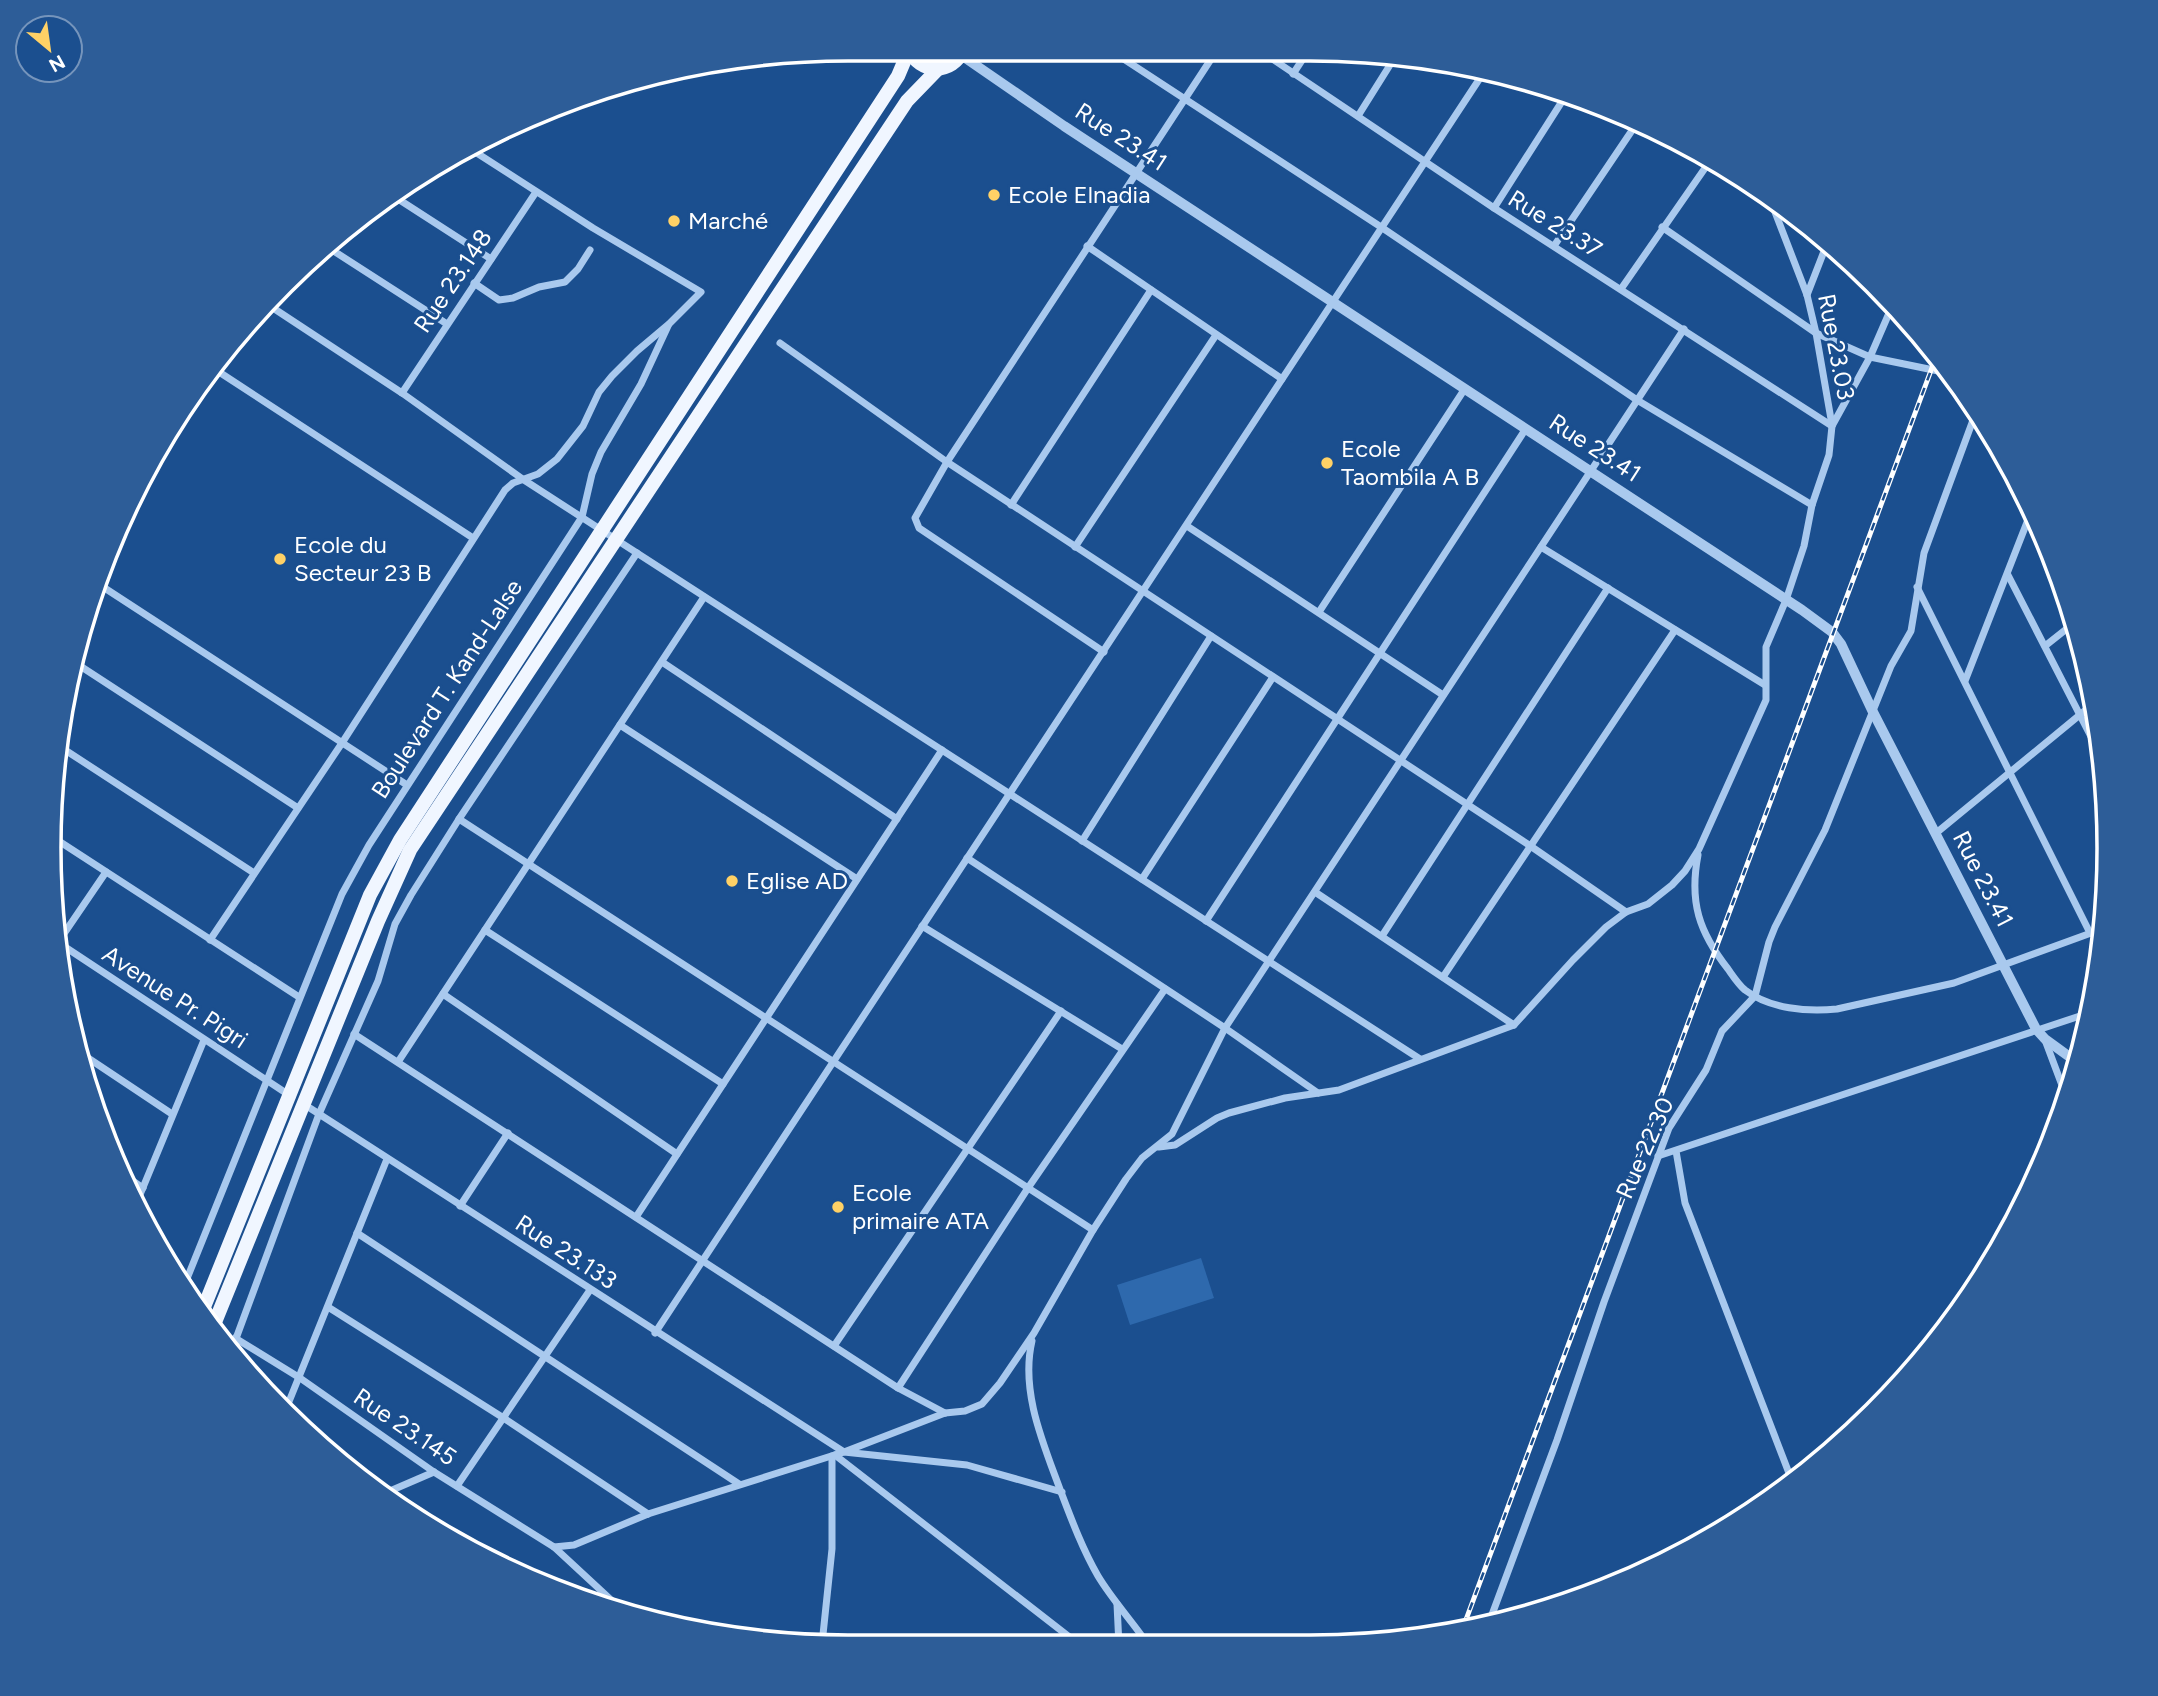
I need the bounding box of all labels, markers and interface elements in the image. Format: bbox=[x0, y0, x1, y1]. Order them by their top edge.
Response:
north arrow bbox=[14, 14, 84, 84]
text: N bbox=[45, 50, 69, 77]
street label: Rue 23.41 bbox=[1070, 96, 1173, 177]
place label: Ecole Elnadia bbox=[1008, 180, 1150, 209]
street label: Rue 23.37 bbox=[1503, 183, 1608, 264]
marker: Ecole Elnadia bbox=[986, 187, 1002, 203]
place label: Marché bbox=[688, 206, 768, 235]
marker: Marché bbox=[666, 213, 682, 229]
street label: Rue 23.148 bbox=[407, 224, 498, 338]
street label: Rue 23.03 bbox=[1812, 291, 1861, 402]
street label: Rue 23.41 bbox=[1544, 407, 1647, 488]
place label: Ecole Taombila A B bbox=[1341, 434, 1479, 491]
marker: Ecole Taombila A B bbox=[1319, 455, 1335, 471]
place label: Ecole du Secteur 23 B bbox=[294, 530, 431, 587]
marker: Ecole du Secteur 23 B bbox=[272, 551, 288, 567]
street label: Boulevard T. Kand-Lalse bbox=[365, 574, 528, 804]
street label: Rue 23.41 bbox=[1947, 826, 2020, 932]
place label: Eglise AD bbox=[746, 866, 848, 895]
marker: Eglise AD bbox=[724, 873, 740, 889]
street label: Avenue Pr. Pigri bbox=[97, 939, 253, 1054]
street label: Rue 22.30 bbox=[1609, 1093, 1680, 1203]
place label: Ecole primaire ATA bbox=[852, 1178, 990, 1235]
marker: Ecole primaire ATA bbox=[830, 1199, 846, 1215]
street label: Rue 23.133 bbox=[510, 1208, 622, 1295]
street label: Rue 23.145 bbox=[348, 1382, 462, 1471]

